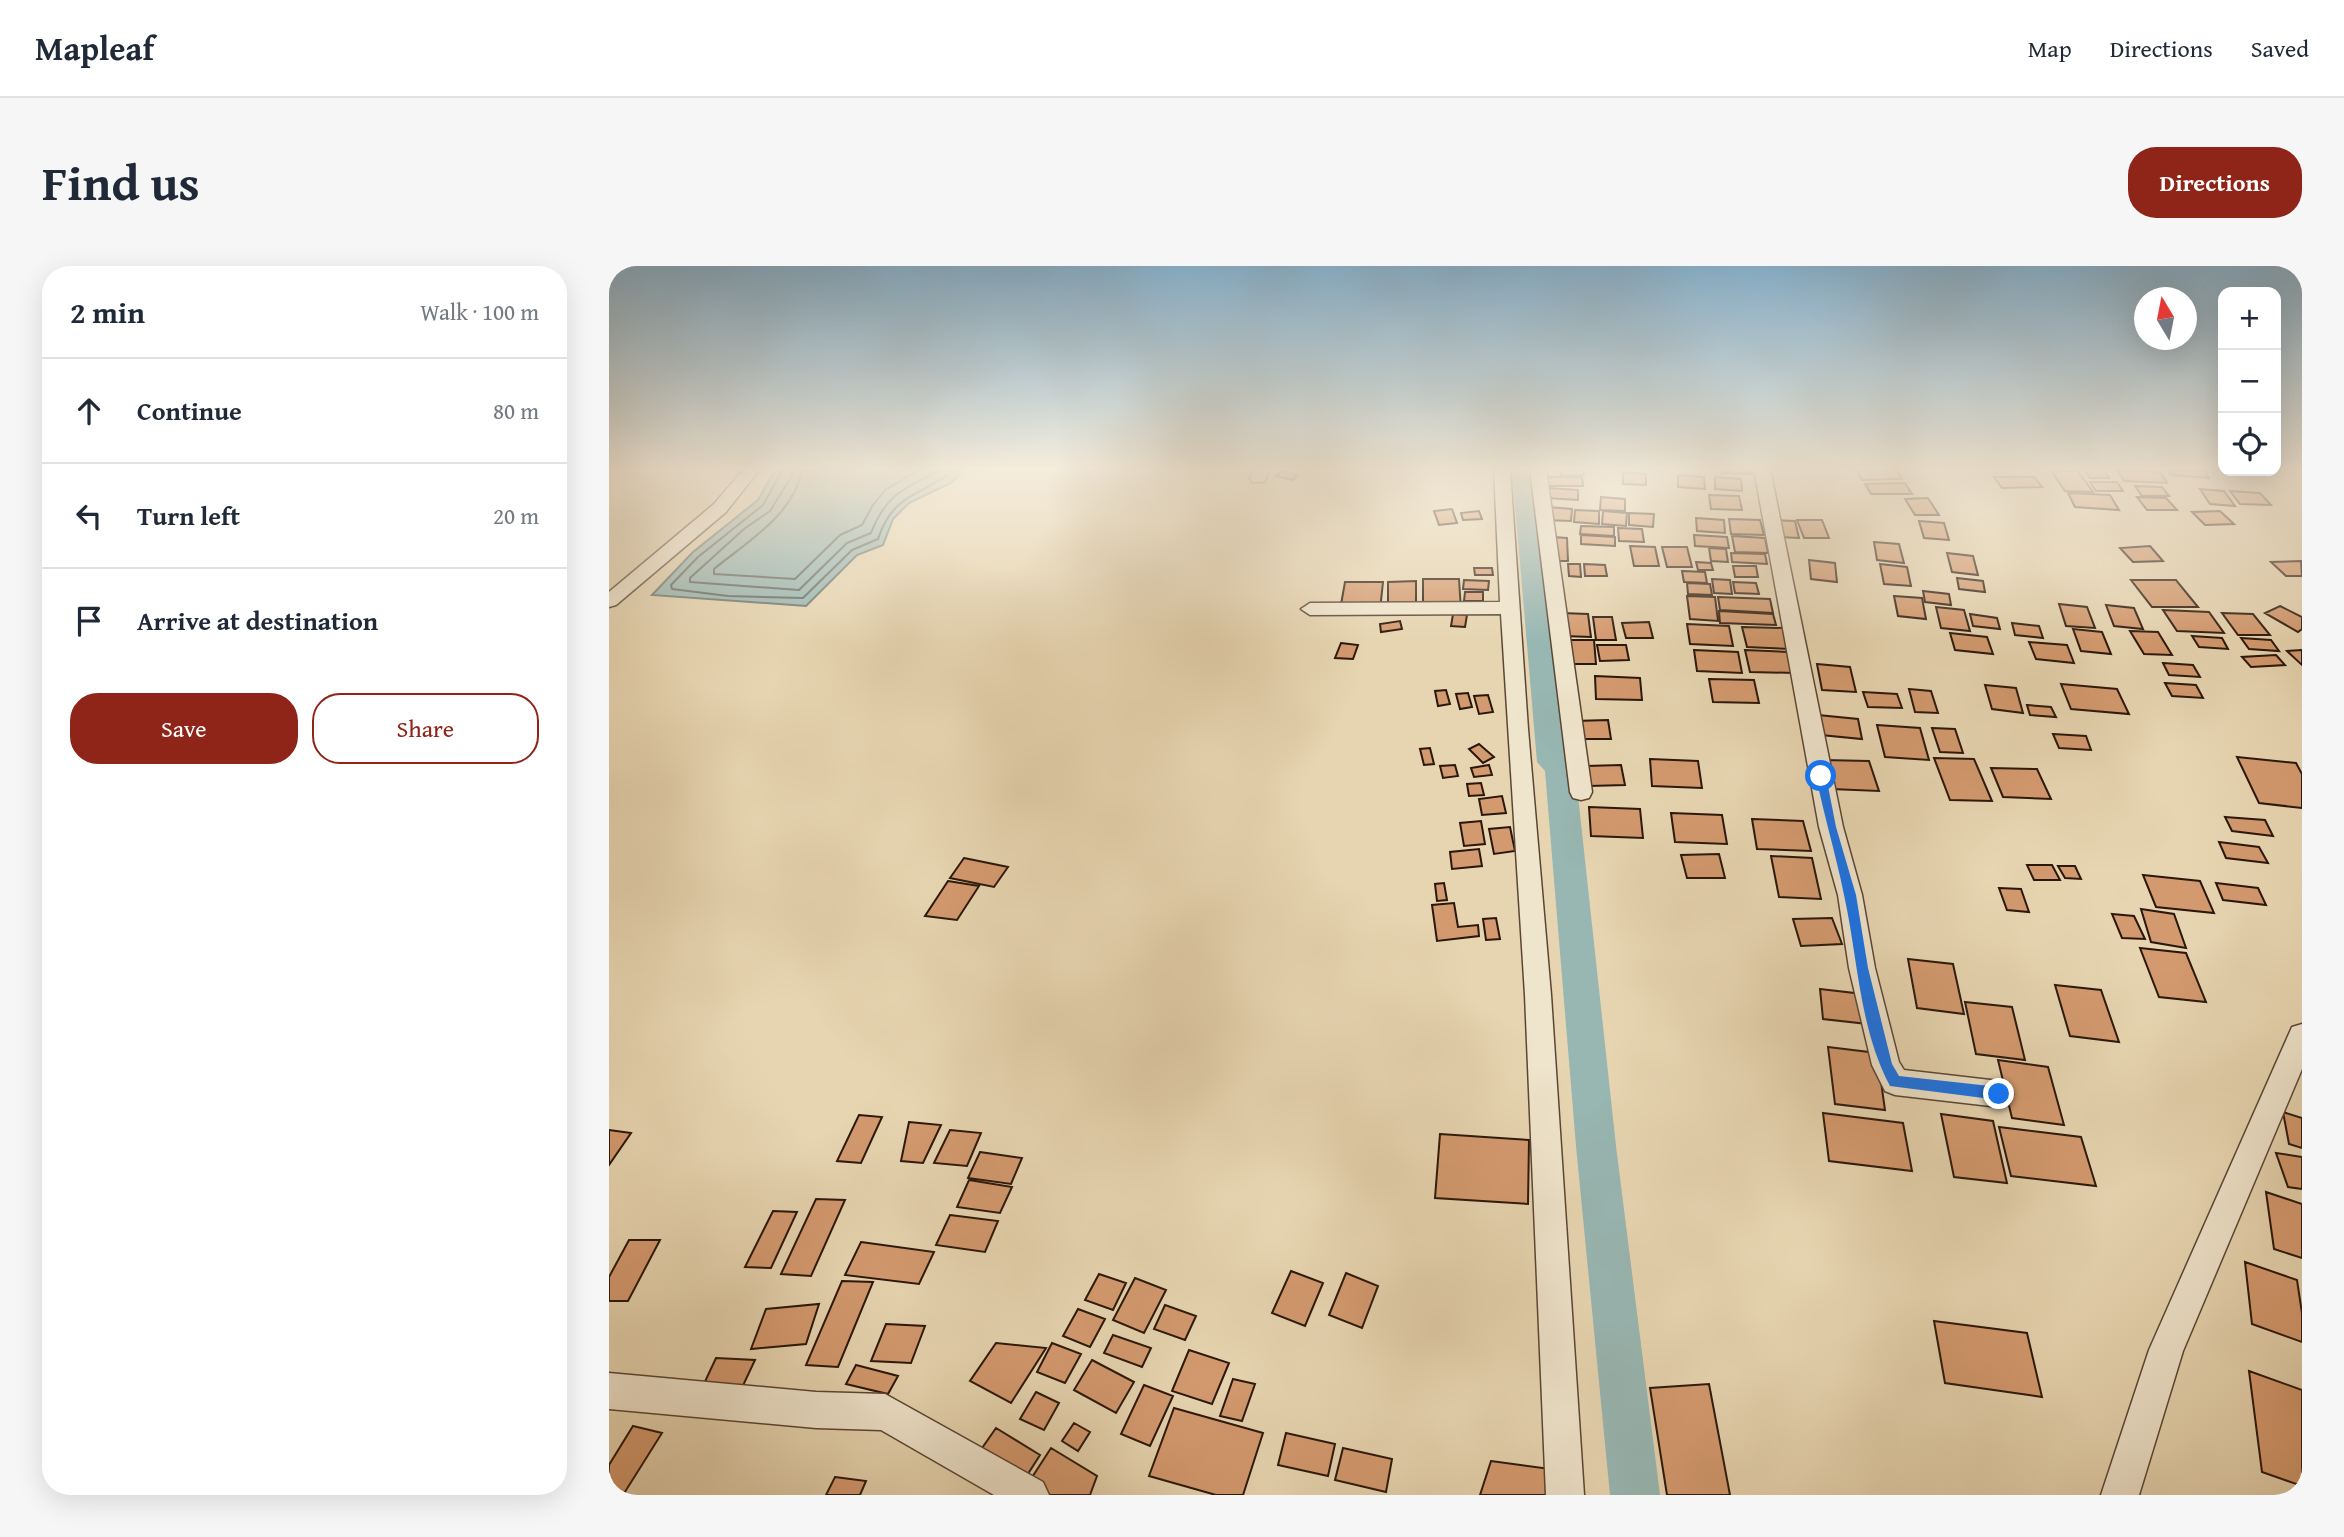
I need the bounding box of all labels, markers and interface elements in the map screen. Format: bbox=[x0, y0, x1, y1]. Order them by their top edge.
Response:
text: Mapleaf bbox=[35, 24, 154, 72]
text: Map bbox=[2028, 31, 2072, 66]
text: Directions bbox=[2110, 31, 2213, 66]
text: Saved bbox=[2251, 31, 2309, 66]
text: Find us bbox=[42, 146, 200, 218]
button: Directions bbox=[2128, 147, 2302, 218]
north arrow bbox=[2134, 287, 2197, 350]
map controls bbox=[2218, 287, 2281, 476]
button: + bbox=[2218, 287, 2281, 350]
text: 2 min bbox=[70, 290, 145, 334]
text: Walk · 100 m bbox=[420, 295, 539, 328]
button: − bbox=[2218, 350, 2281, 413]
text: Continue bbox=[137, 391, 242, 430]
icon: ahead bbox=[70, 392, 108, 430]
text: 80 m bbox=[493, 394, 539, 427]
button: locate bbox=[2218, 413, 2281, 476]
text: Turn left bbox=[137, 496, 240, 535]
icon: left bbox=[70, 497, 108, 535]
text: 20 m bbox=[493, 499, 539, 532]
text: Arrive at destination bbox=[137, 601, 378, 640]
icon: arrive bbox=[70, 602, 108, 640]
button: Save bbox=[70, 693, 298, 764]
button: Share bbox=[312, 693, 539, 764]
route start bbox=[1805, 760, 1836, 791]
route end bbox=[1983, 1078, 2014, 1109]

